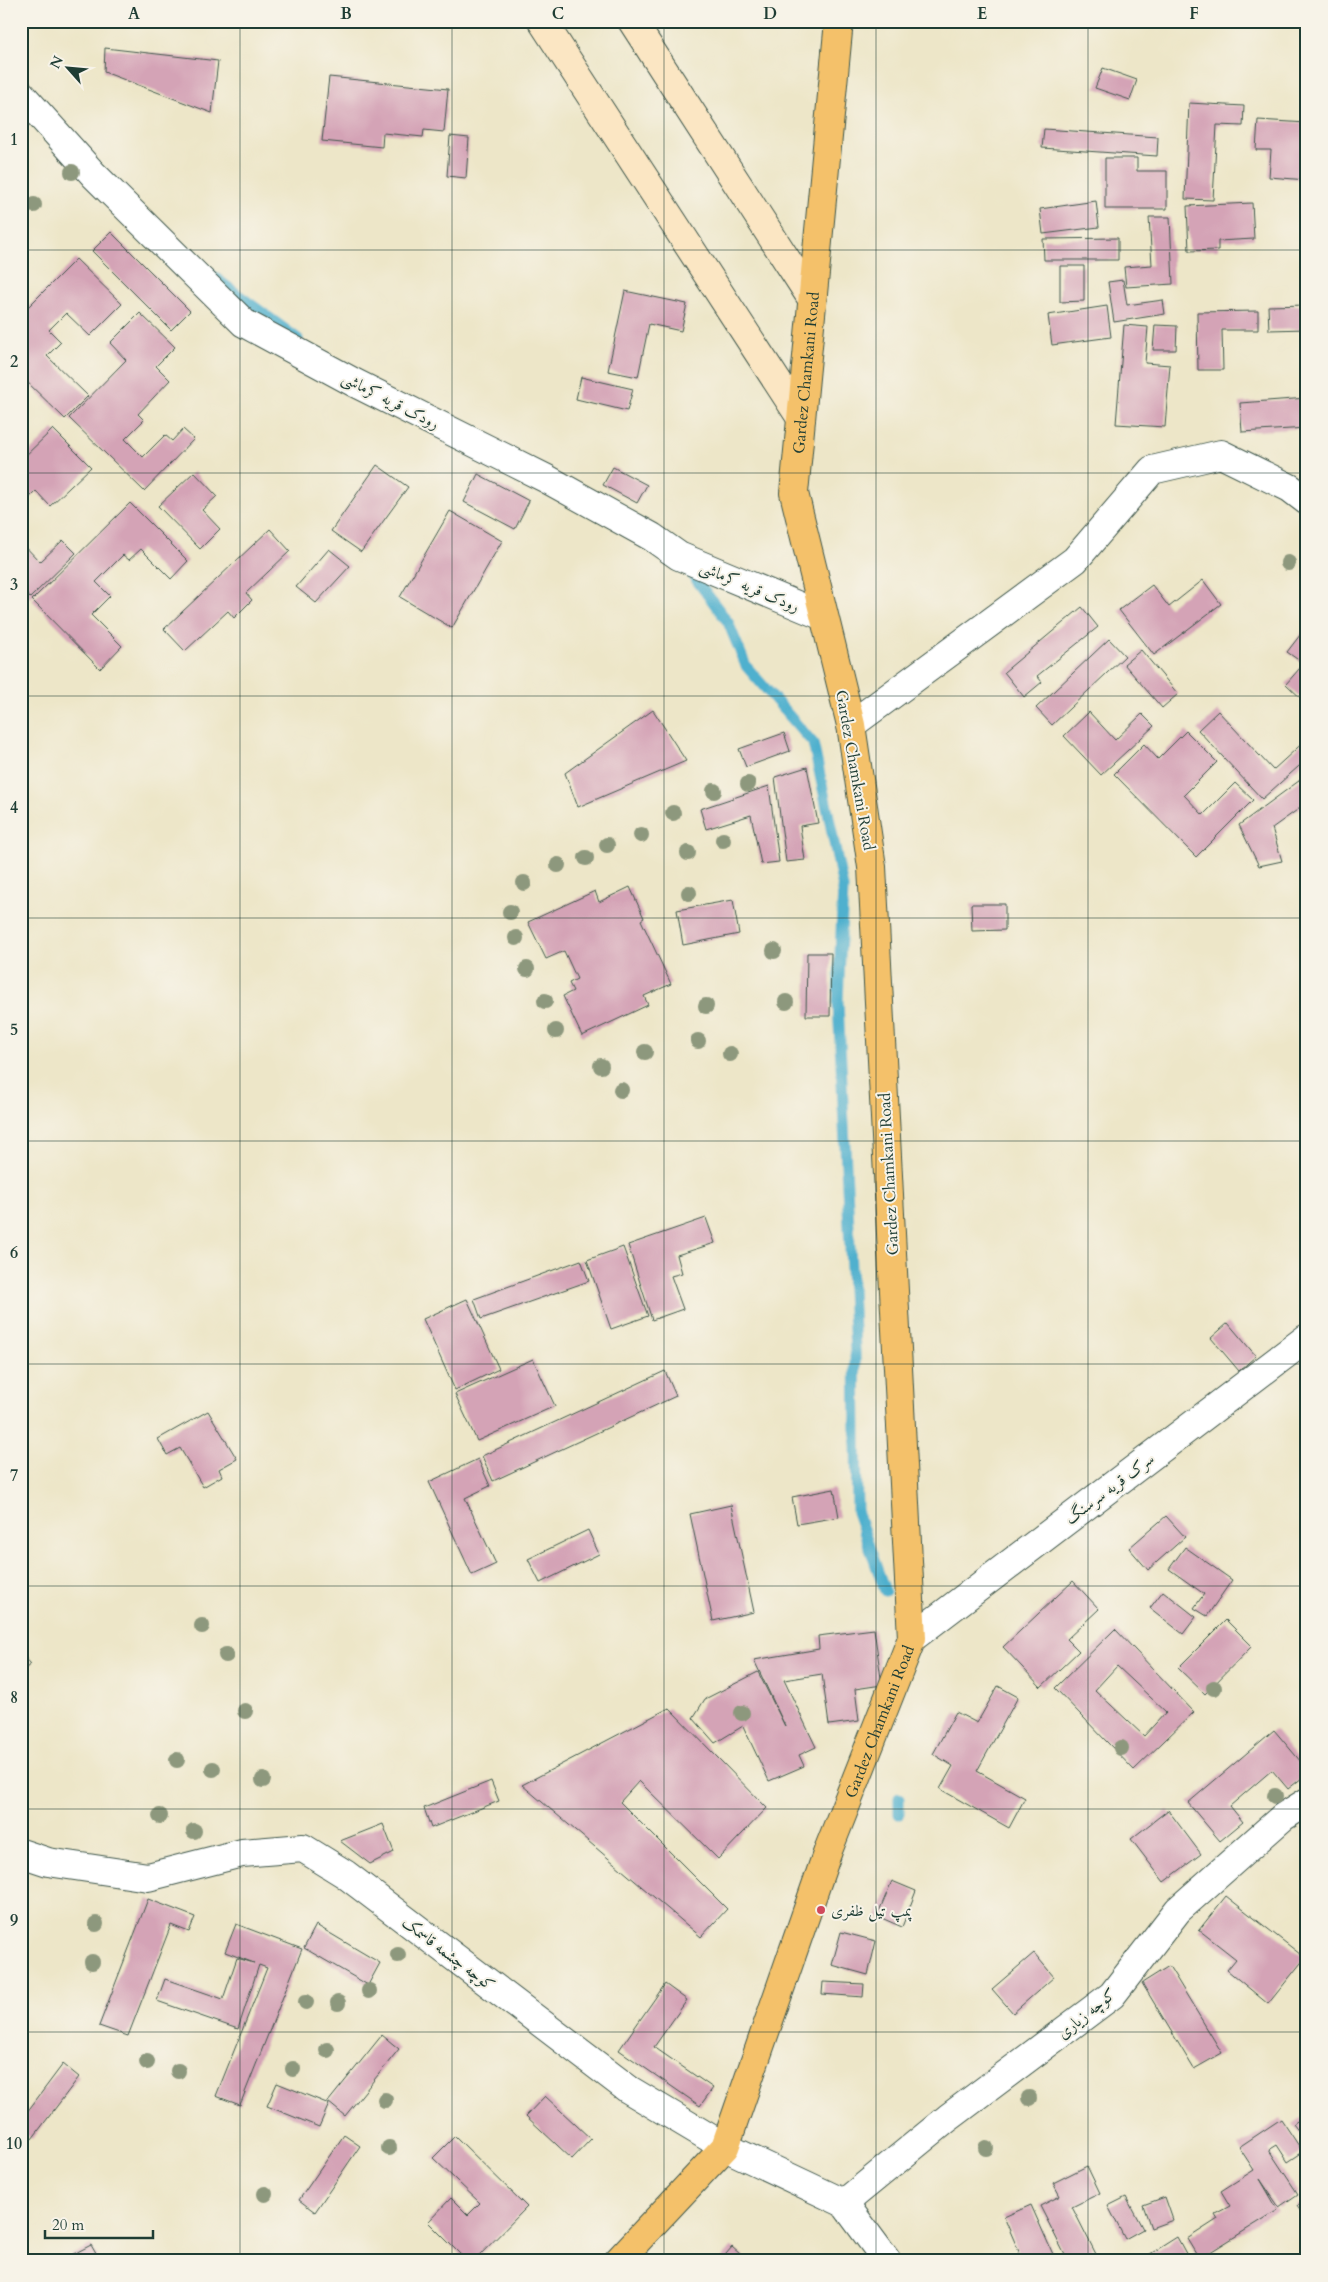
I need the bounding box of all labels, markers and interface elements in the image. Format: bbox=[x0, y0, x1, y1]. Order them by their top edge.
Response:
text: A bbox=[128, 3, 140, 25]
text: B bbox=[340, 3, 352, 25]
text: C bbox=[552, 3, 564, 25]
text: D bbox=[763, 3, 777, 25]
text: E bbox=[977, 3, 987, 25]
text: F bbox=[1189, 3, 1199, 25]
north arrow bbox=[42, 42, 92, 92]
text: N bbox=[46, 53, 68, 72]
text: 1 bbox=[10, 129, 18, 151]
street label: Gardez Chamkani Road bbox=[788, 290, 825, 455]
text: 2 bbox=[10, 351, 18, 373]
street label: رودک قریه کرماشی bbox=[338, 367, 443, 435]
street label: رودک قریه کرماشی bbox=[696, 556, 803, 618]
text: 3 bbox=[10, 574, 18, 596]
street label: Gardez Chamkani Road bbox=[830, 688, 880, 853]
text: 4 bbox=[10, 797, 18, 819]
text: 5 bbox=[10, 1019, 18, 1041]
street label: Gardez Chamkani Road bbox=[874, 1092, 904, 1256]
text: 6 bbox=[10, 1242, 18, 1264]
street label: سرک قریه سرسنگ bbox=[1060, 1448, 1159, 1530]
text: 7 bbox=[10, 1465, 18, 1487]
street label: Gardez Chamkani Road bbox=[840, 1642, 920, 1802]
text: 8 bbox=[10, 1687, 18, 1709]
place label: پمپ تیل ظفری bbox=[831, 1900, 912, 1923]
marker: پمپ تیل ظفری bbox=[815, 1904, 827, 1916]
text: 9 bbox=[10, 1910, 18, 1932]
street label: کوچه چشمه قاسمک bbox=[397, 1912, 499, 1996]
street label: کوچه زیاری bbox=[1053, 1983, 1121, 2044]
text: 10 bbox=[6, 2133, 22, 2155]
scale bar bbox=[45, 2207, 152, 2239]
text: 20 m bbox=[52, 2215, 84, 2235]

